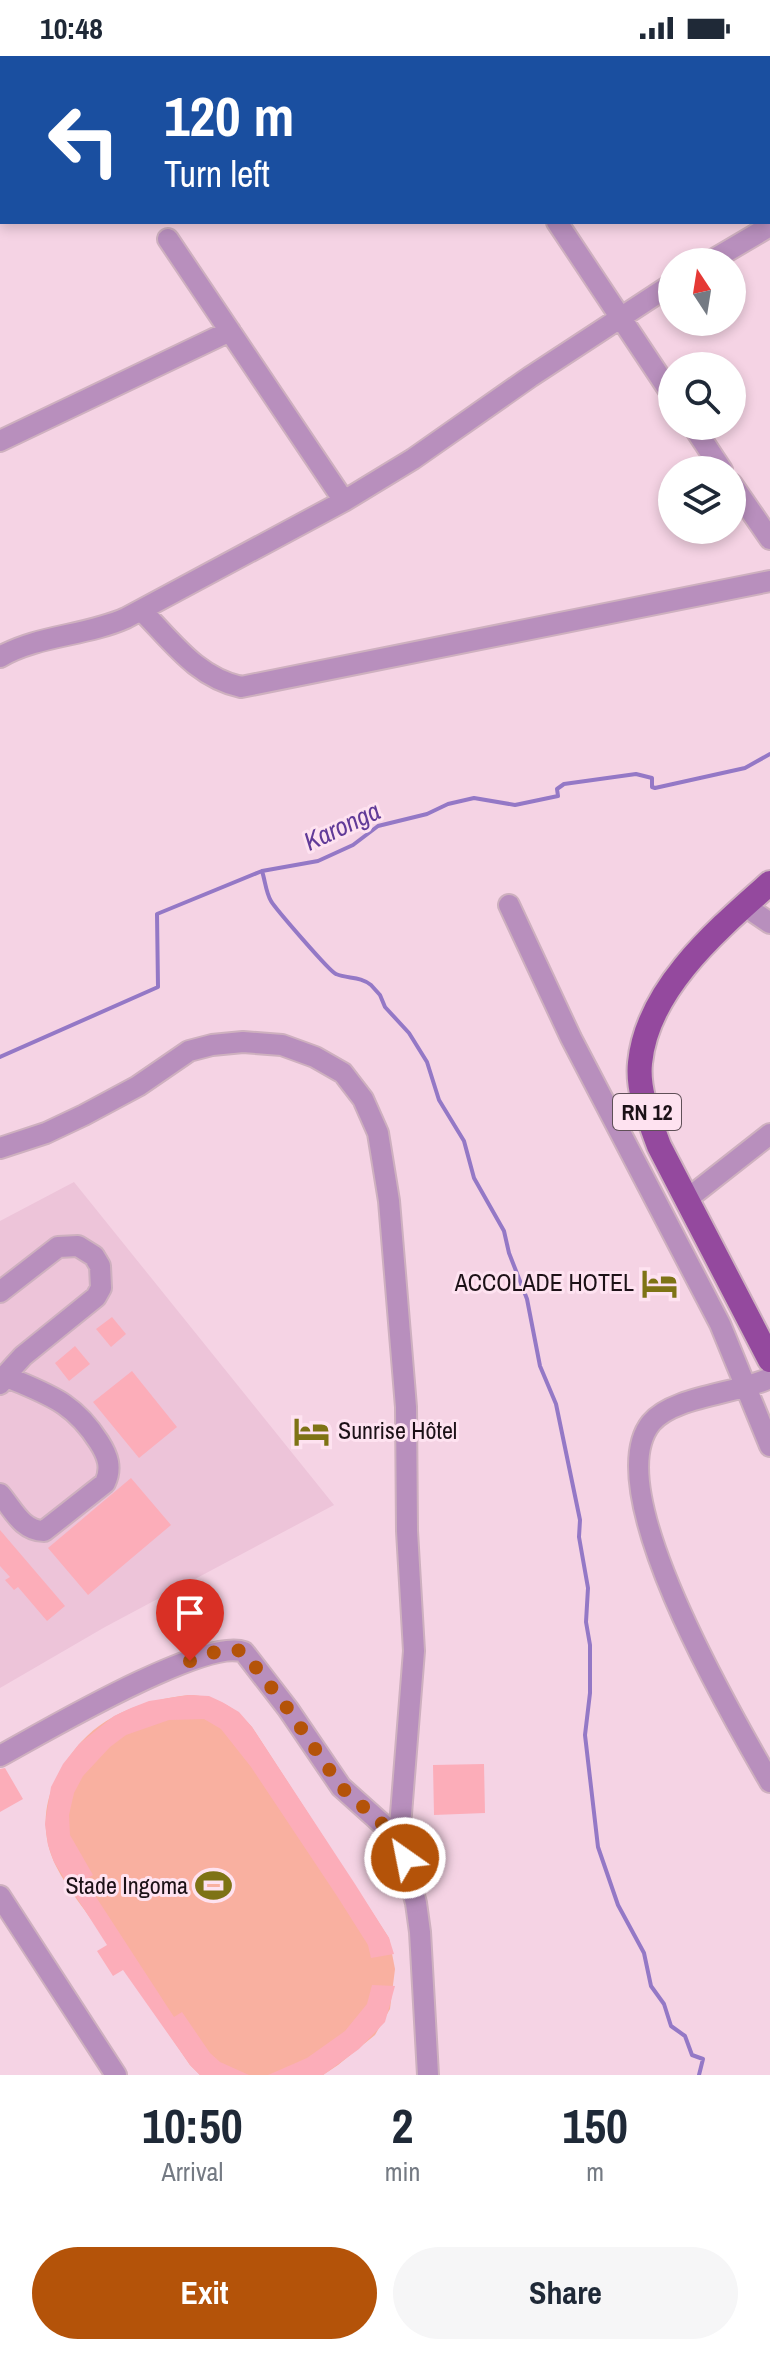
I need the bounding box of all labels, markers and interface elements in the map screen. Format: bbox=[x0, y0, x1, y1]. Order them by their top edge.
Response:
text: 10:48 bbox=[40, 8, 103, 48]
text: 120 m bbox=[164, 78, 294, 153]
icon: left bbox=[32, 88, 136, 192]
text: Turn left bbox=[164, 150, 270, 198]
north arrow bbox=[658, 248, 746, 336]
map controls bbox=[658, 248, 746, 544]
button: search bbox=[658, 352, 746, 440]
button: layers bbox=[658, 456, 746, 544]
water label: Karonga bbox=[298, 793, 386, 858]
road number: RN 12 bbox=[613, 1094, 681, 1130]
hotel icon: ACCOLADE HOTEL bbox=[641, 1264, 679, 1302]
place label: ACCOLADE HOTEL bbox=[454, 1266, 634, 1298]
hotel icon: Sunrise Hôtel bbox=[293, 1412, 331, 1450]
place label: Sunrise Hôtel bbox=[338, 1414, 457, 1446]
pin bbox=[156, 1579, 224, 1661]
icon: arrive bbox=[168, 1591, 212, 1635]
position arrow bbox=[363, 1816, 447, 1900]
sports icon: Stade Ingoma bbox=[195, 1867, 233, 1905]
place label: Stade Ingoma bbox=[65, 1869, 188, 1901]
text: 10:50 bbox=[142, 2093, 243, 2158]
text: 2 bbox=[392, 2093, 413, 2158]
text: 150 bbox=[562, 2093, 628, 2158]
text: Arrival bbox=[162, 2154, 223, 2189]
text: min bbox=[385, 2154, 420, 2189]
text: m bbox=[586, 2154, 604, 2189]
button: Exit bbox=[32, 2247, 377, 2339]
button: Share bbox=[393, 2247, 738, 2339]

